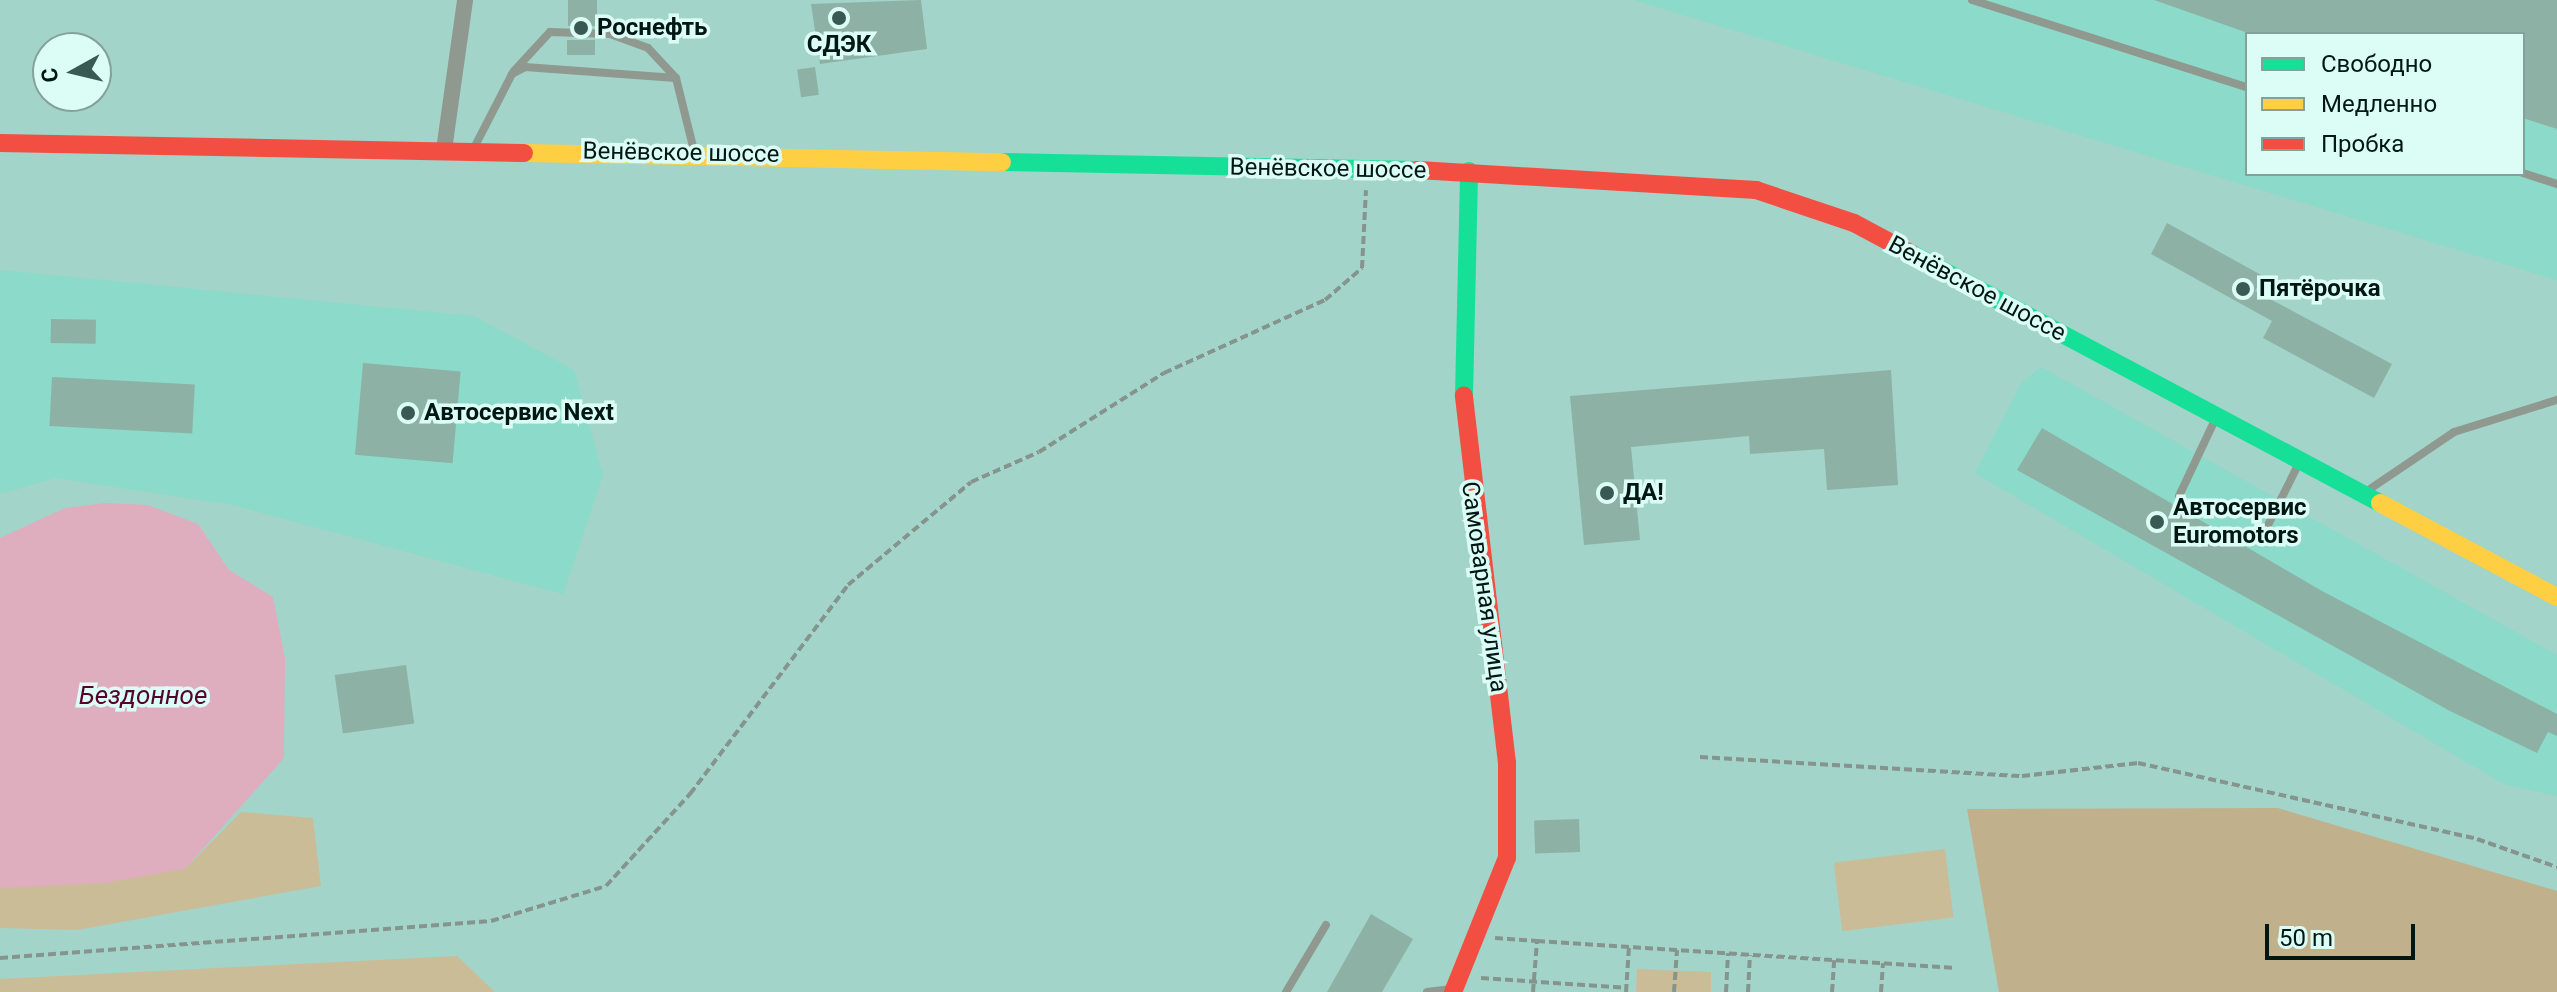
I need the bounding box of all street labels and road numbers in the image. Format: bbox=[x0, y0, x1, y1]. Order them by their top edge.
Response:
street label: Венёвское шоссе bbox=[582, 137, 780, 169]
street label: Венёвское шоссе bbox=[1229, 153, 1427, 185]
street label: Венёвское шоссе bbox=[1883, 230, 2071, 348]
street label: Самоварная улица bbox=[1455, 480, 1513, 694]

